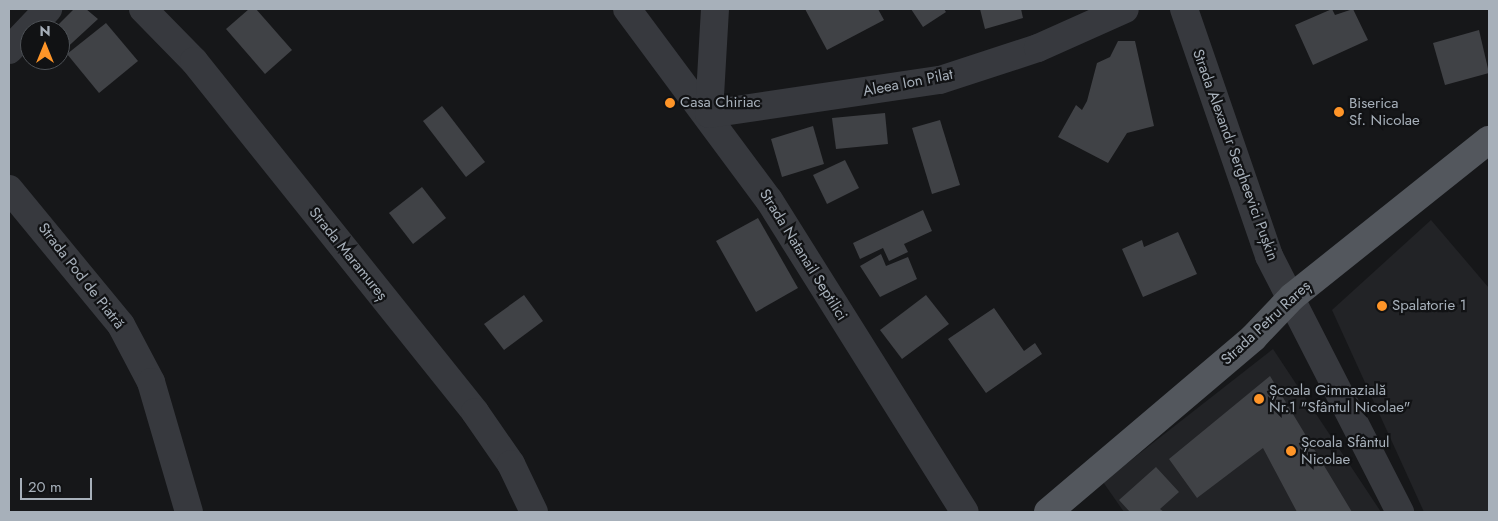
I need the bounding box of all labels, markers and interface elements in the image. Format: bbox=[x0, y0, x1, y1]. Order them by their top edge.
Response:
north arrow bbox=[20, 20, 70, 70]
text: N bbox=[39, 21, 51, 41]
street label: Strada Alexandr Sergheevici Pușkin bbox=[1188, 47, 1282, 263]
street label: Aleea Ion Pilat bbox=[862, 65, 954, 101]
place label: Casa Chiriac bbox=[680, 94, 761, 112]
place label: Biserica Sf. Nicolae bbox=[1349, 94, 1420, 129]
marker: Casa Chiriac bbox=[664, 97, 676, 109]
marker: Biserica Sf. Nicolae bbox=[1333, 106, 1345, 118]
street label: Strada Natanail Septilici bbox=[755, 186, 851, 324]
street label: Strada Maramureș bbox=[305, 204, 391, 304]
street label: Strada Pod de Piatră bbox=[34, 219, 128, 333]
street label: Strada Petru Rareș bbox=[1218, 277, 1314, 369]
place label: Spalatorie 1 bbox=[1392, 297, 1466, 315]
marker: Spalatorie 1 bbox=[1376, 300, 1388, 312]
place label: Școala Gimnazială Nr.1 "Sfântul Nicolae" bbox=[1269, 381, 1410, 416]
marker: Școala Gimnazială Nr.1 "Sfântul Nicolae" bbox=[1253, 393, 1265, 405]
place label: Școala Sfântul Nicolae bbox=[1301, 433, 1390, 468]
marker: Școala Sfântul Nicolae bbox=[1285, 445, 1297, 457]
scale bar bbox=[22, 468, 95, 500]
text: 20 m bbox=[28, 476, 62, 498]

